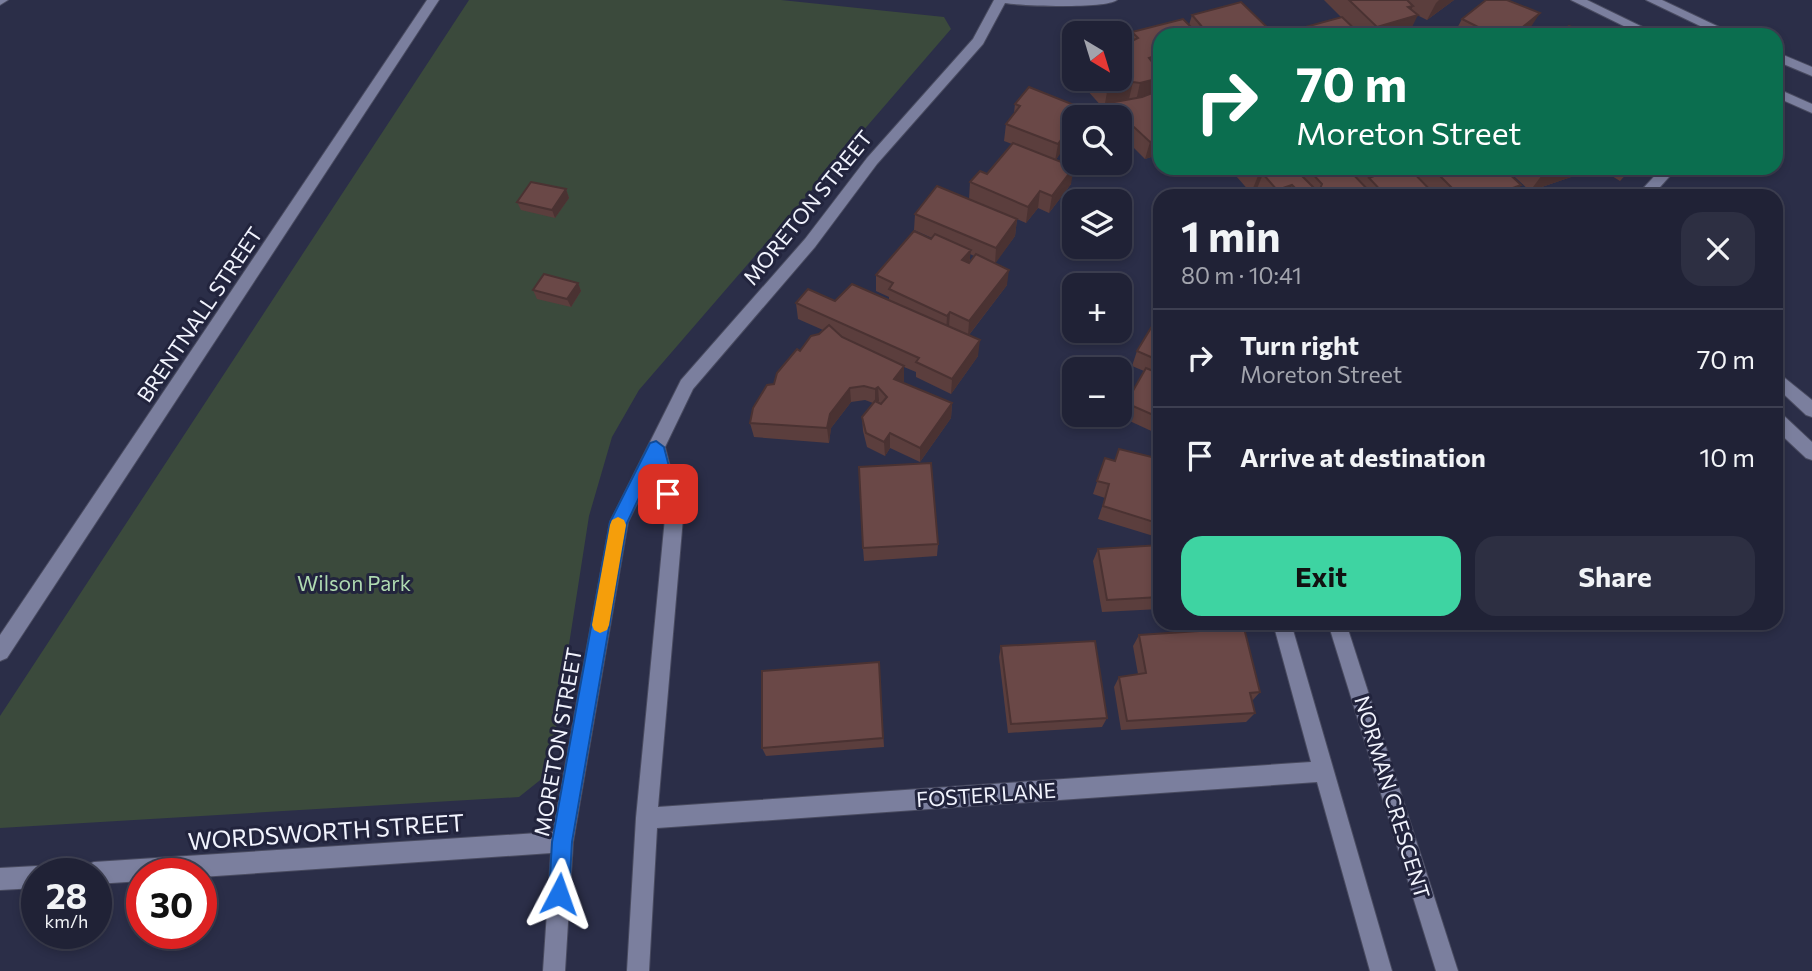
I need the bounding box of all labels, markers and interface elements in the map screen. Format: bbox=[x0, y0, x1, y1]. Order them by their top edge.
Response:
north arrow bbox=[1062, 21, 1132, 91]
map controls bbox=[1062, 21, 1132, 427]
text: 70 m bbox=[1296, 52, 1407, 112]
icon: right bbox=[1181, 56, 1272, 147]
button: search bbox=[1062, 105, 1132, 175]
text: Moreton Street bbox=[1296, 112, 1521, 152]
street label: MORETON STREET bbox=[737, 125, 877, 289]
button: layers bbox=[1062, 189, 1132, 259]
text: 1 min bbox=[1181, 209, 1281, 261]
button: close bbox=[1681, 212, 1755, 286]
street label: BRENTNALL STREET bbox=[131, 222, 267, 406]
text: 80 m · 10:41 bbox=[1181, 261, 1302, 289]
button: + bbox=[1062, 273, 1132, 343]
text: Turn right bbox=[1240, 329, 1359, 360]
icon: right bbox=[1181, 339, 1219, 377]
text: 70 m bbox=[1697, 343, 1755, 374]
button: − bbox=[1062, 357, 1132, 427]
text: Moreton Street bbox=[1240, 360, 1402, 388]
icon: arrive bbox=[1181, 437, 1219, 475]
text: Arrive at destination bbox=[1240, 441, 1486, 472]
text: 10 m bbox=[1699, 441, 1755, 472]
pin bbox=[638, 464, 698, 524]
icon: arrive bbox=[649, 475, 687, 513]
button: Exit bbox=[1181, 536, 1461, 616]
button: Share bbox=[1475, 536, 1755, 616]
park label: Wilson Park bbox=[297, 570, 411, 595]
street label: MORETON STREET bbox=[528, 646, 586, 838]
street label: NORMAN CRESCENT bbox=[1350, 693, 1436, 901]
street label: FOSTER LANE bbox=[915, 777, 1057, 811]
street label: WORDSWORTH STREET bbox=[187, 807, 465, 855]
position arrow bbox=[522, 857, 596, 931]
speed limit sign: 30 bbox=[126, 858, 217, 949]
text: 28 bbox=[46, 873, 87, 916]
text: km/h bbox=[45, 910, 88, 932]

